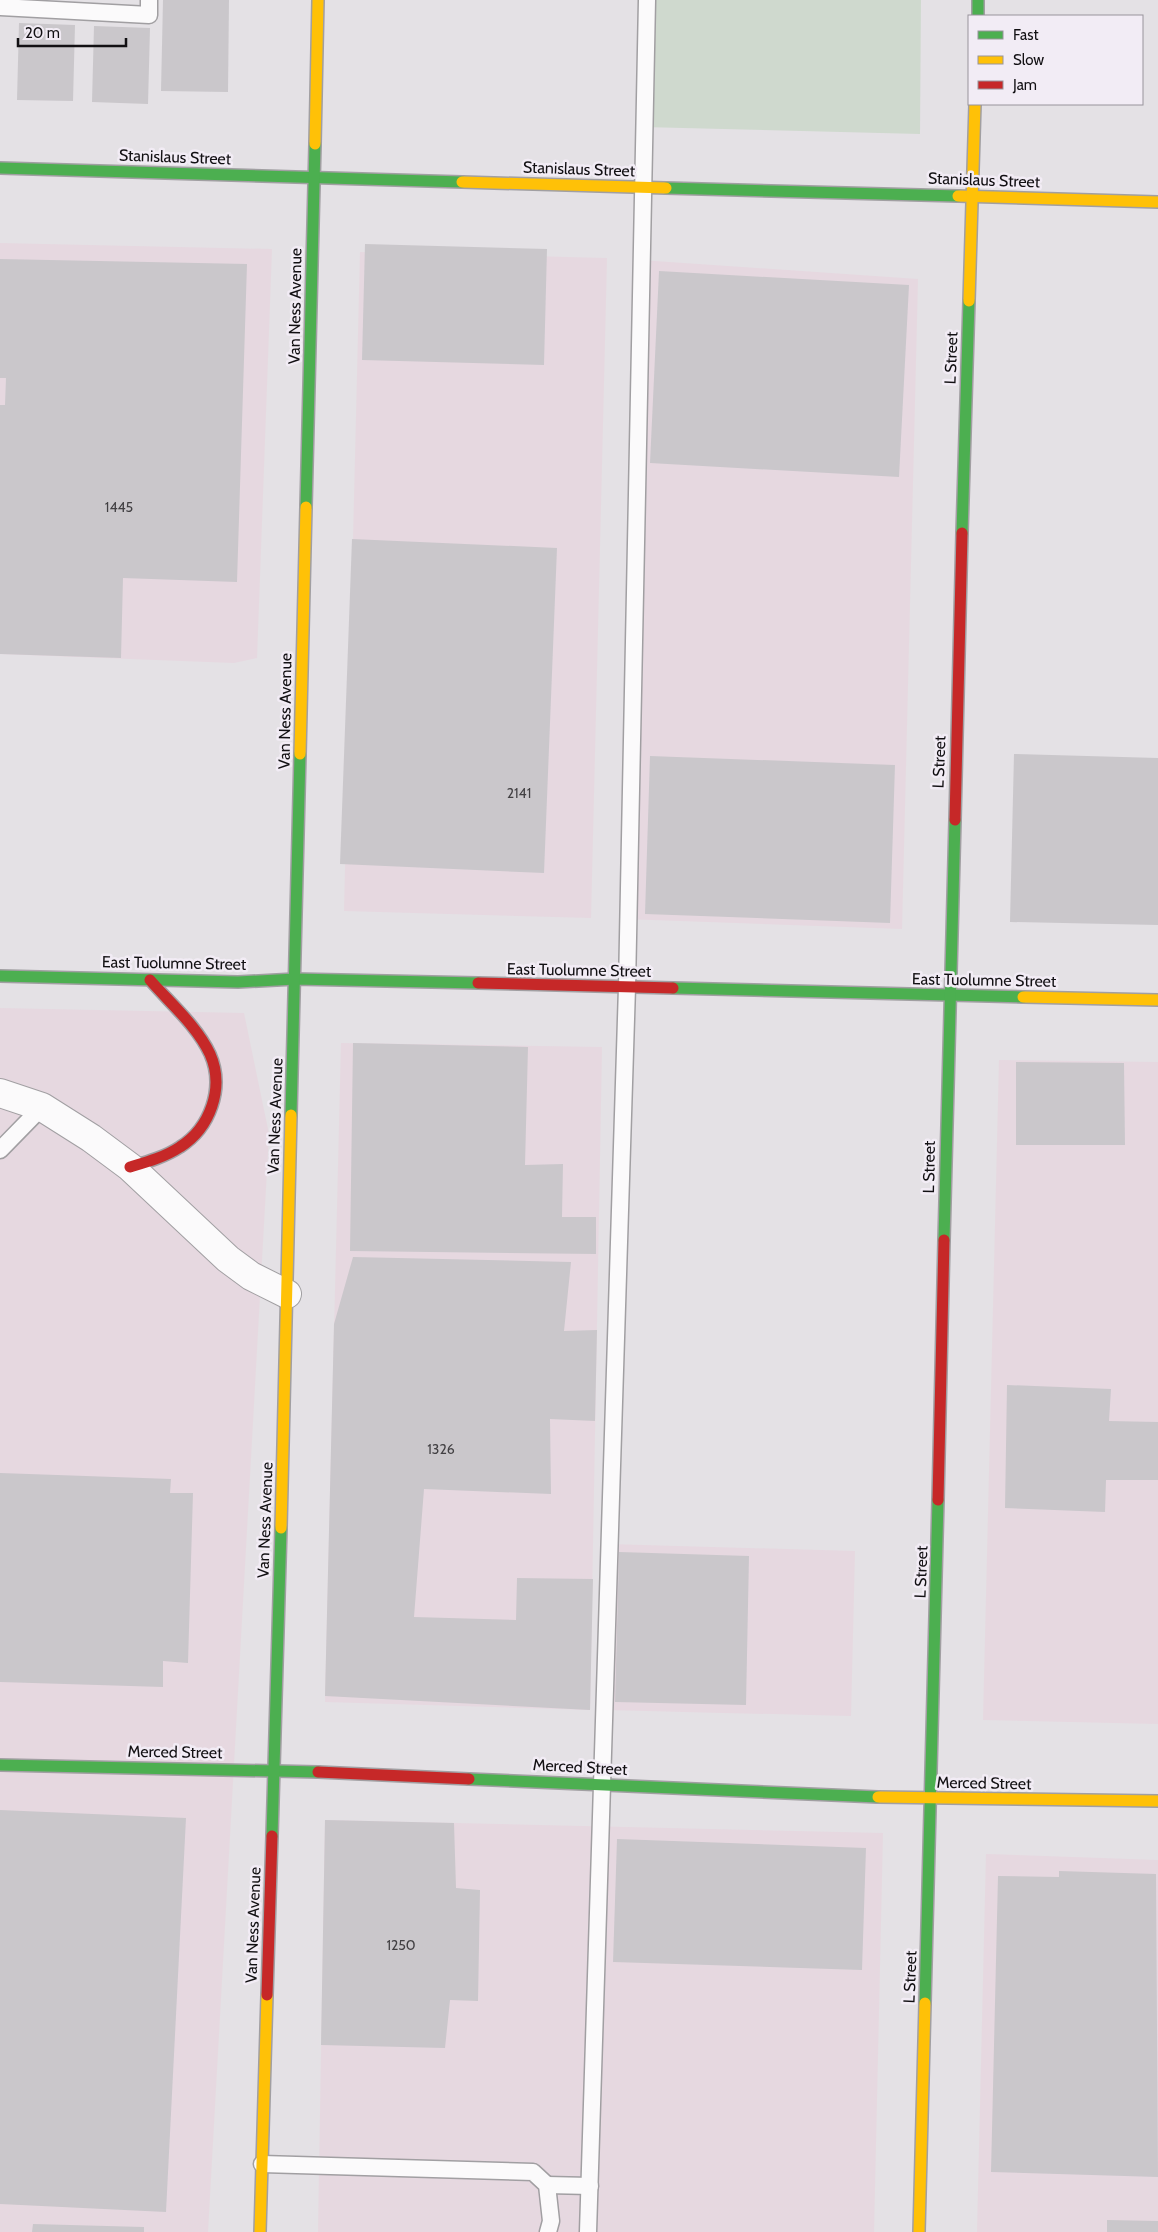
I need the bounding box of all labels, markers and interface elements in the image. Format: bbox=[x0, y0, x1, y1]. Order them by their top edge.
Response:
scale bar bbox=[18, 15, 125, 47]
legend bbox=[968, 15, 1143, 105]
text: 20 m bbox=[25, 24, 60, 42]
text: Fast bbox=[1013, 26, 1038, 44]
text: Slow bbox=[1013, 51, 1044, 69]
text: Jam bbox=[1012, 76, 1037, 94]
street label: Stanislaus Street bbox=[119, 146, 232, 168]
street label: Stanislaus Street bbox=[523, 158, 636, 180]
street label: Stanislaus Street bbox=[928, 169, 1041, 191]
street label: Van Ness Avenue bbox=[284, 248, 306, 364]
street label: L Street bbox=[941, 331, 961, 385]
house number: 1445 bbox=[105, 498, 133, 516]
street label: Van Ness Avenue bbox=[274, 653, 296, 769]
street label: L Street bbox=[929, 735, 949, 789]
house number: 2141 bbox=[507, 784, 531, 802]
street label: East Tuolumne Street bbox=[102, 952, 247, 974]
street label: East Tuolumne Street bbox=[507, 959, 652, 981]
street label: East Tuolumne Street bbox=[912, 969, 1057, 991]
street label: Van Ness Avenue bbox=[263, 1058, 287, 1174]
street label: L Street bbox=[919, 1140, 939, 1194]
house number: 1326 bbox=[427, 1440, 455, 1458]
street label: Van Ness Avenue bbox=[253, 1462, 277, 1578]
street label: L Street bbox=[911, 1545, 931, 1599]
street label: Merced Street bbox=[127, 1742, 223, 1762]
street label: Merced Street bbox=[532, 1755, 628, 1779]
street label: Merced Street bbox=[936, 1773, 1032, 1793]
street label: Van Ness Avenue bbox=[241, 1867, 265, 1983]
house number: 1250 bbox=[386, 1936, 416, 1954]
street label: L Street bbox=[900, 1950, 920, 2004]

